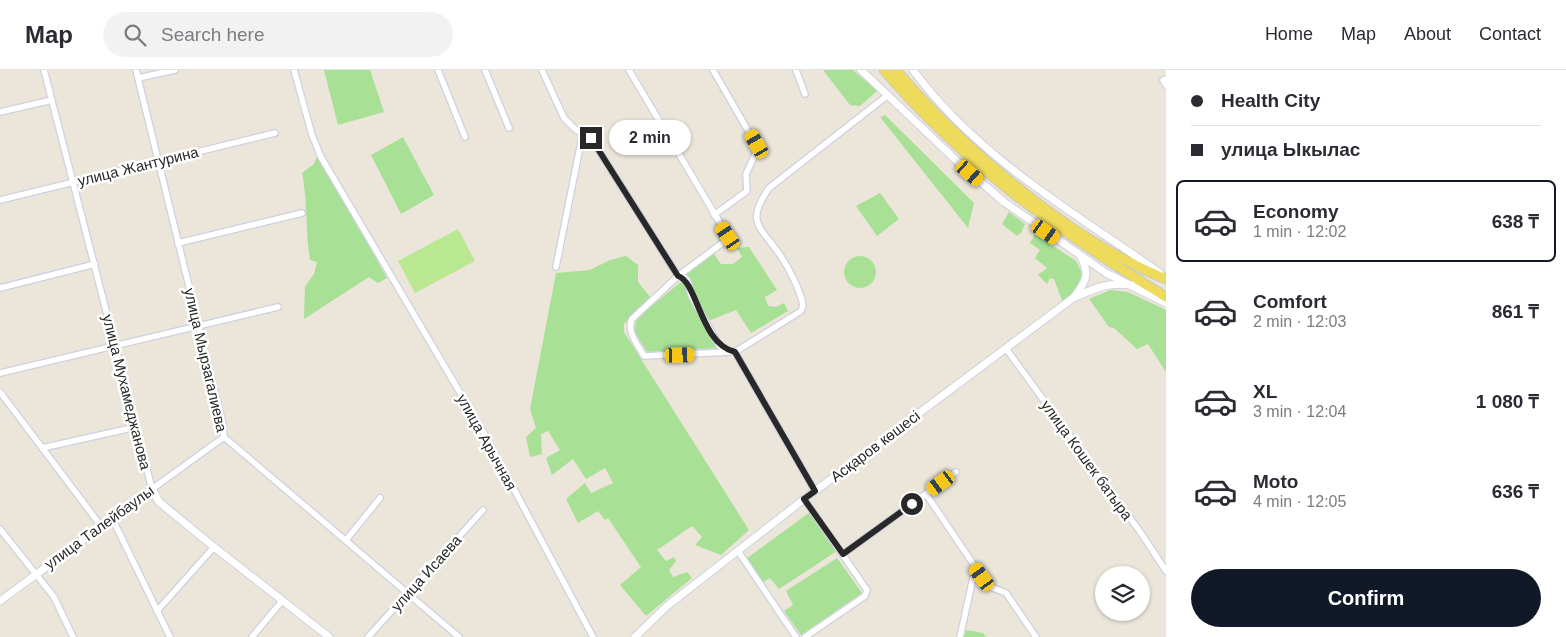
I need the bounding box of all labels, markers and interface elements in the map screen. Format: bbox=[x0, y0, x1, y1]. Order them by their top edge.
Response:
search box bbox=[103, 12, 453, 57]
text: Map bbox=[25, 21, 73, 48]
icon: search bbox=[121, 21, 149, 49]
text: Search here bbox=[161, 24, 265, 45]
text: Home bbox=[1265, 24, 1313, 44]
text: Map bbox=[1341, 24, 1376, 44]
text: About bbox=[1404, 24, 1451, 44]
text: Contact bbox=[1479, 24, 1541, 44]
text: Health City bbox=[1221, 90, 1320, 111]
callout: 2 min bbox=[608, 120, 691, 156]
route end bbox=[580, 127, 602, 149]
car bbox=[743, 127, 770, 161]
text: 2 min bbox=[629, 129, 671, 146]
text: улица Ыкылас bbox=[1221, 139, 1360, 160]
street label: улица Жантурина bbox=[76, 143, 201, 189]
car bbox=[953, 157, 986, 189]
icon: car bbox=[1193, 199, 1238, 244]
text: Economy bbox=[1253, 201, 1339, 222]
text: 638 ₸ bbox=[1492, 211, 1539, 232]
car bbox=[1029, 217, 1062, 247]
car bbox=[713, 219, 742, 253]
text: 1 min · 12:02 bbox=[1253, 223, 1346, 240]
street label: улица Мырзагалиева bbox=[181, 286, 231, 434]
icon: car bbox=[1193, 289, 1238, 334]
text: Comfort bbox=[1253, 291, 1327, 312]
text: 861 ₸ bbox=[1492, 301, 1539, 322]
street label: улица Мухамеджанова bbox=[99, 313, 155, 472]
text: 2 min · 12:03 bbox=[1253, 313, 1346, 330]
car bbox=[664, 347, 695, 363]
icon: car bbox=[1193, 379, 1238, 424]
text: XL bbox=[1253, 381, 1277, 402]
street label: улица Арычная bbox=[454, 391, 520, 493]
text: 1 080 ₸ bbox=[1476, 391, 1539, 412]
street label: улица Кошек батыра bbox=[1038, 397, 1137, 524]
text: 3 min · 12:04 bbox=[1253, 403, 1346, 420]
street label: Асқаров көшесі bbox=[827, 407, 923, 485]
car bbox=[924, 468, 957, 498]
icon: car bbox=[1193, 469, 1238, 514]
text: Moto bbox=[1253, 471, 1298, 492]
text: 636 ₸ bbox=[1492, 481, 1539, 502]
street label: улица Талейбаулы bbox=[41, 482, 157, 572]
route start bbox=[901, 493, 923, 515]
text: 4 min · 12:05 bbox=[1253, 493, 1346, 510]
street label: улица Исаева bbox=[387, 531, 465, 615]
car bbox=[967, 560, 996, 594]
map controls bbox=[1095, 566, 1150, 621]
button: layers bbox=[1095, 566, 1150, 621]
button: Confirm bbox=[1191, 569, 1541, 627]

